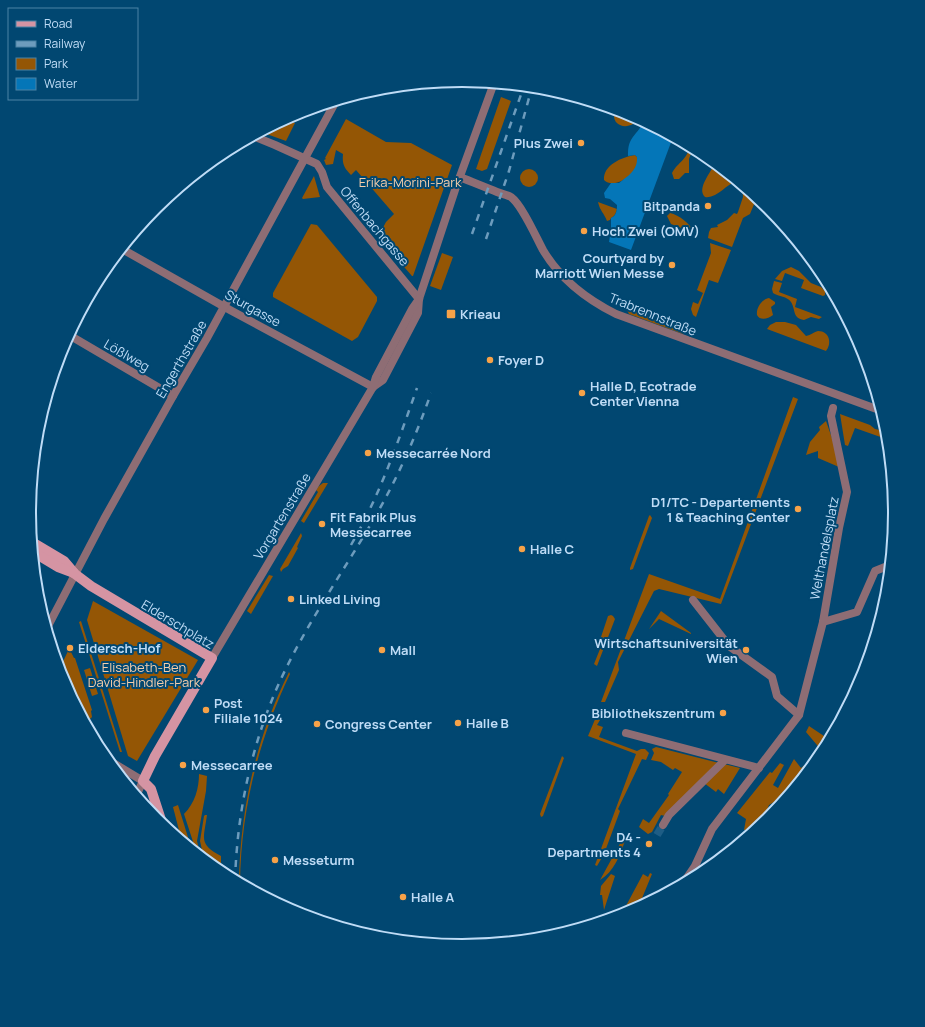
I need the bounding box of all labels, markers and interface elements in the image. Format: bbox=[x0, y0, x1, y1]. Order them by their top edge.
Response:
legend bbox=[8, 8, 138, 100]
text: Road bbox=[44, 15, 72, 32]
text: Railway bbox=[44, 35, 86, 52]
text: Park bbox=[44, 55, 69, 72]
text: Water bbox=[44, 75, 78, 92]
place label: Plus Zwei bbox=[514, 134, 573, 152]
marker: Plus Zwei bbox=[576, 138, 586, 148]
park label: Erika-Morini-Park bbox=[359, 173, 462, 191]
street label: Offenbachgasse bbox=[336, 182, 414, 270]
place label: Bitpanda bbox=[643, 197, 700, 215]
marker: Bitpanda bbox=[703, 201, 713, 211]
place label: Hoch Zwei (OMV) bbox=[592, 222, 700, 240]
marker: Hoch Zwei (OMV) bbox=[579, 226, 589, 236]
place label: Courtyard by Marriott Wien Messe bbox=[535, 249, 665, 282]
marker: Courtyard by Marriott Wien Messe bbox=[667, 260, 677, 270]
street label: Sturgasse bbox=[222, 285, 285, 331]
street label: Trabrennstraße bbox=[607, 288, 700, 340]
place label: Krieau bbox=[460, 305, 501, 323]
marker: Krieau bbox=[445, 308, 457, 320]
street label: Engerthstraße bbox=[151, 316, 211, 401]
street label: Lößlweg bbox=[101, 335, 153, 375]
place label: Foyer D bbox=[498, 351, 544, 369]
marker: Foyer D bbox=[485, 355, 495, 365]
place label: Halle D, Ecotrade Center Vienna bbox=[590, 377, 697, 410]
marker: Halle D, Ecotrade Center Vienna bbox=[577, 388, 587, 398]
place label: Messecarrée Nord bbox=[376, 444, 491, 462]
marker: Messecarrée Nord bbox=[363, 448, 373, 458]
street label: Vorgartenstraße bbox=[249, 469, 315, 563]
place label: D1/TC - Departements 1 & Teaching Center bbox=[651, 493, 790, 526]
street label: Welthandelsplatz bbox=[805, 495, 843, 601]
marker: D1/TC - Departements 1 & Teaching Center bbox=[793, 504, 803, 514]
place label: Fit Fabrik Plus Messecarree bbox=[330, 508, 416, 541]
marker: Fit Fabrik Plus Messecarree bbox=[317, 519, 327, 529]
place label: Halle C bbox=[530, 540, 575, 558]
marker: Halle C bbox=[517, 544, 527, 554]
place label: Linked Living bbox=[299, 590, 381, 608]
marker: Linked Living bbox=[286, 594, 296, 604]
street label: Elderschplatz bbox=[138, 595, 218, 653]
place label: Wirtschaftsuniversität Wien bbox=[594, 634, 738, 667]
place label: Eldersch-Hof bbox=[78, 639, 161, 657]
place label: Mall bbox=[390, 641, 416, 659]
marker: Eldersch-Hof bbox=[65, 643, 75, 653]
marker: Mall bbox=[377, 645, 387, 655]
marker: Wirtschaftsuniversität Wien bbox=[741, 645, 751, 655]
park label: Elisabeth-Ben David-Hindler-Park bbox=[88, 658, 201, 691]
place label: Post Filiale 1024 bbox=[214, 694, 283, 727]
place label: Bibliothekszentrum bbox=[592, 704, 715, 722]
marker: Post Filiale 1024 bbox=[201, 705, 211, 715]
marker: Bibliothekszentrum bbox=[718, 708, 728, 718]
place label: Halle B bbox=[466, 714, 509, 732]
place label: Congress Center bbox=[325, 715, 432, 733]
marker: Halle B bbox=[453, 718, 463, 728]
marker: Congress Center bbox=[312, 719, 322, 729]
place label: Messecarree bbox=[191, 756, 273, 774]
marker: Messecarree bbox=[178, 760, 188, 770]
place label: D4 - Departments 4 bbox=[547, 828, 641, 861]
marker: D4 - Departments 4 bbox=[644, 839, 654, 849]
place label: Messeturm bbox=[283, 851, 354, 869]
marker: Messeturm bbox=[270, 855, 280, 865]
place label: Halle A bbox=[411, 888, 455, 906]
marker: Halle A bbox=[398, 892, 408, 902]

